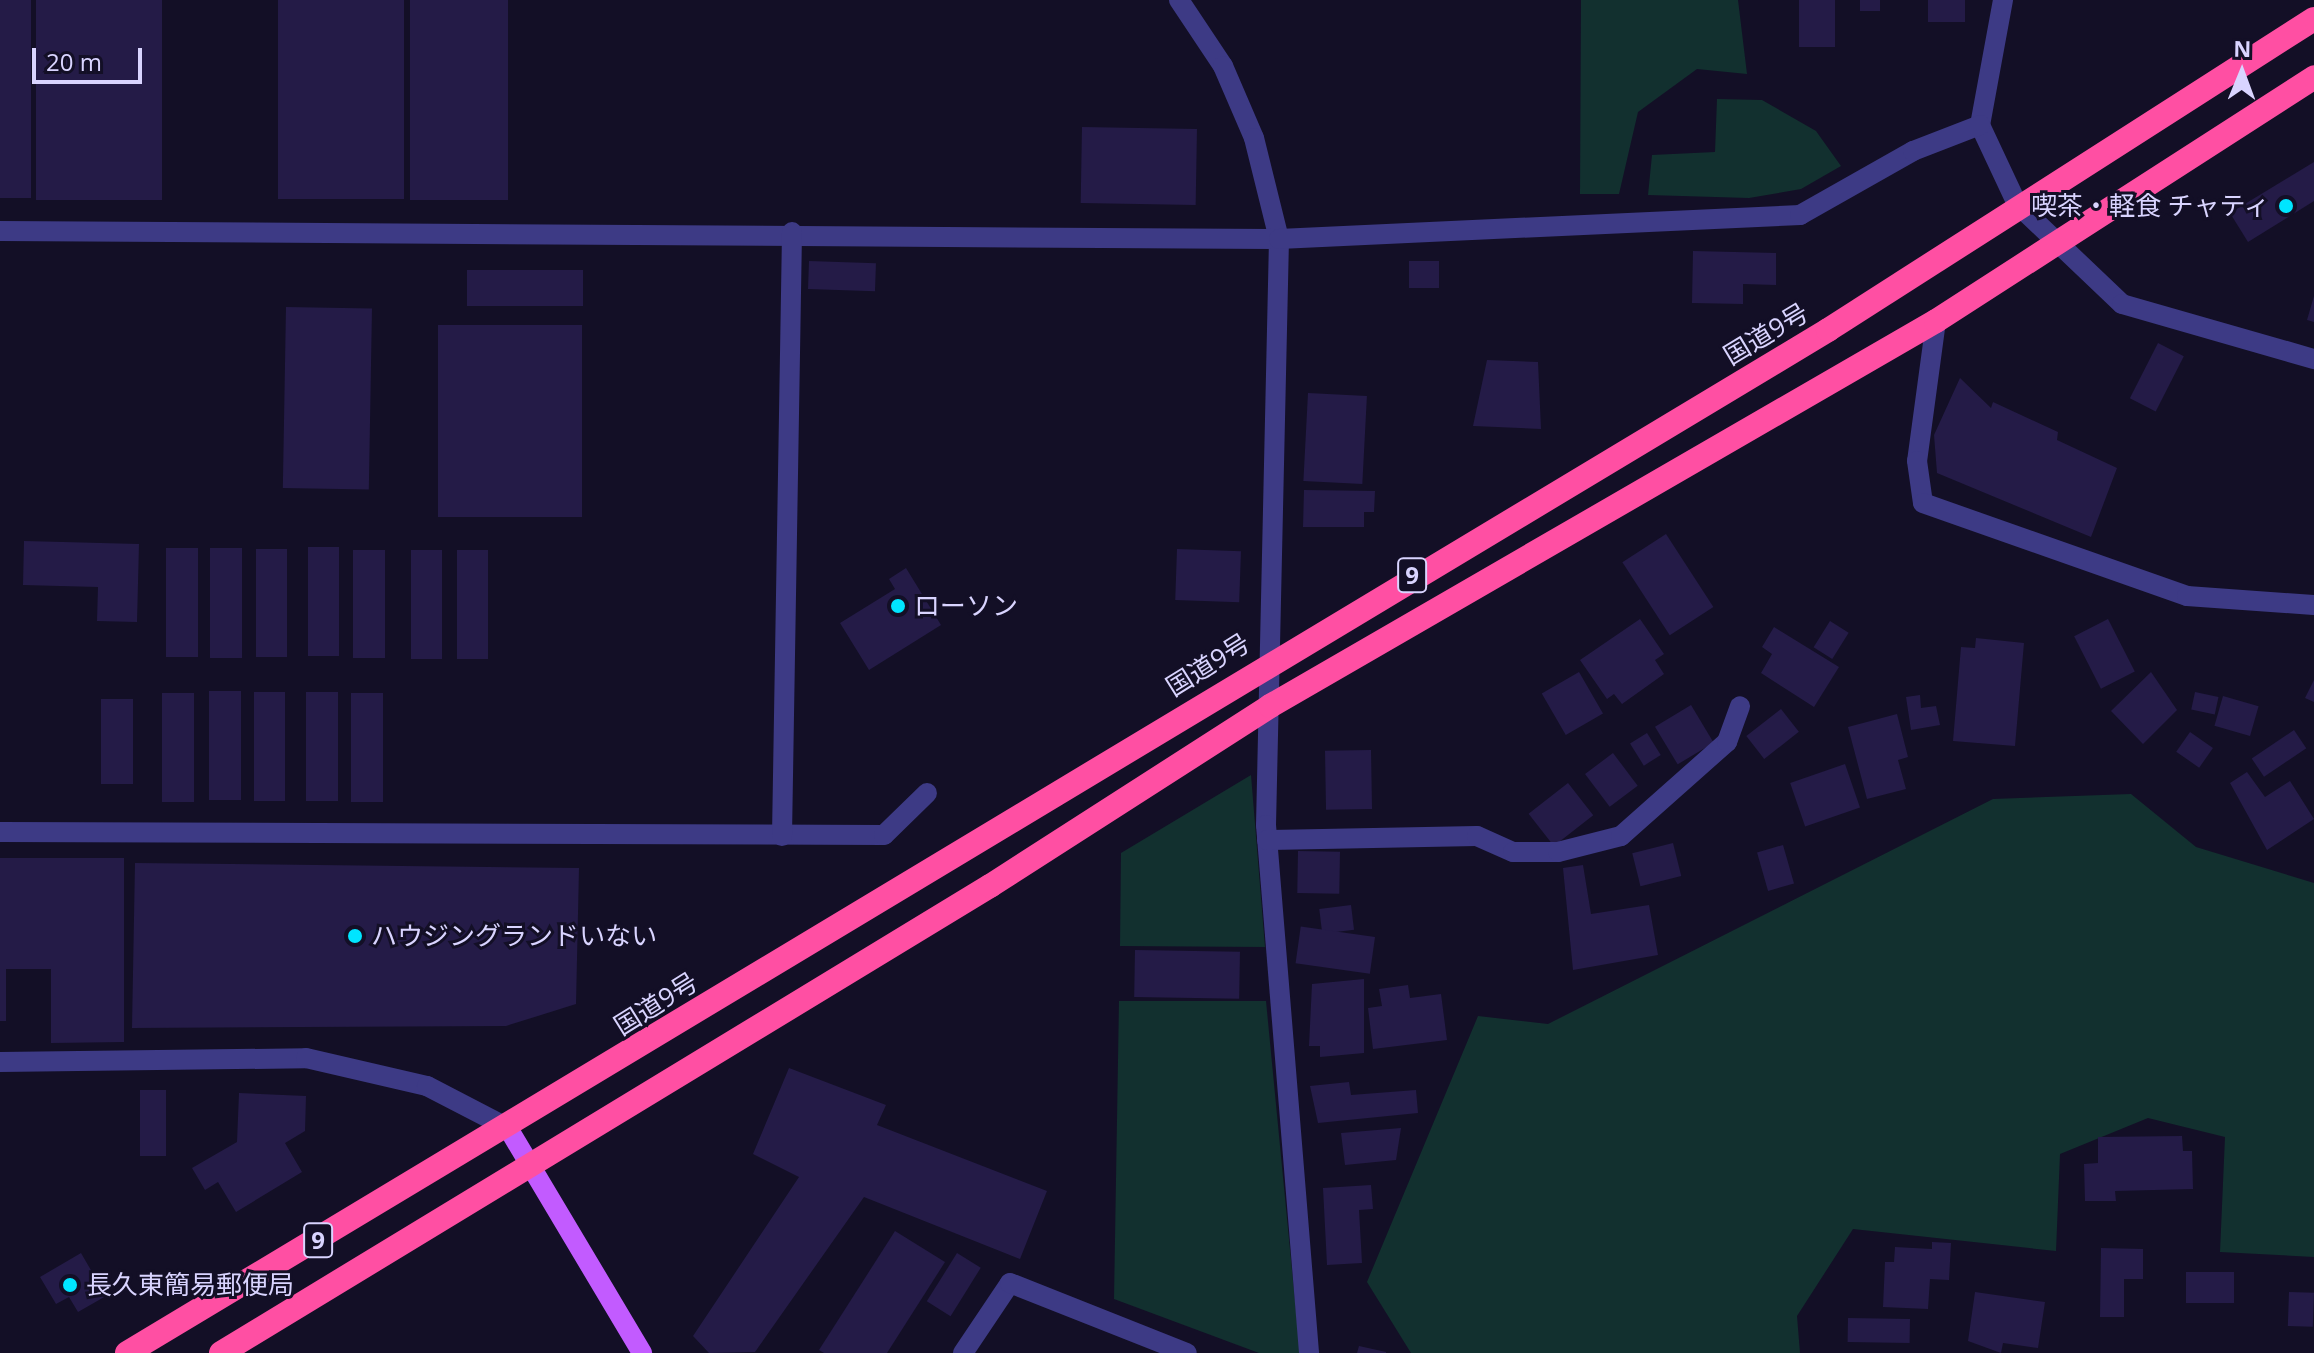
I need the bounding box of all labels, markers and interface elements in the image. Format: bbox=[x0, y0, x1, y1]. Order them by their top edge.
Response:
scale bar bbox=[36, 32, 146, 82]
north arrow bbox=[2202, 32, 2282, 112]
text: N bbox=[2233, 33, 2252, 63]
text: 20 m bbox=[46, 45, 102, 78]
place label: 喫茶・軽食 チャティ bbox=[2029, 190, 2270, 222]
marker: 喫茶・軽食 チャティ bbox=[2277, 197, 2295, 215]
street label: 国道9号 bbox=[1718, 297, 1814, 371]
road number: 9 bbox=[1396, 555, 1428, 595]
place label: ローソン bbox=[914, 590, 1018, 622]
marker: ローソン bbox=[889, 597, 907, 615]
street label: 国道9号 bbox=[1160, 627, 1256, 703]
place label: ハウジングランドいない bbox=[371, 920, 657, 952]
marker: ハウジングランドいない bbox=[346, 927, 364, 945]
street label: 国道9号 bbox=[608, 966, 704, 1042]
road number: 9 bbox=[302, 1220, 334, 1260]
place label: 長久東簡易郵便局 bbox=[86, 1269, 294, 1301]
marker: 長久東簡易郵便局 bbox=[61, 1276, 79, 1294]

